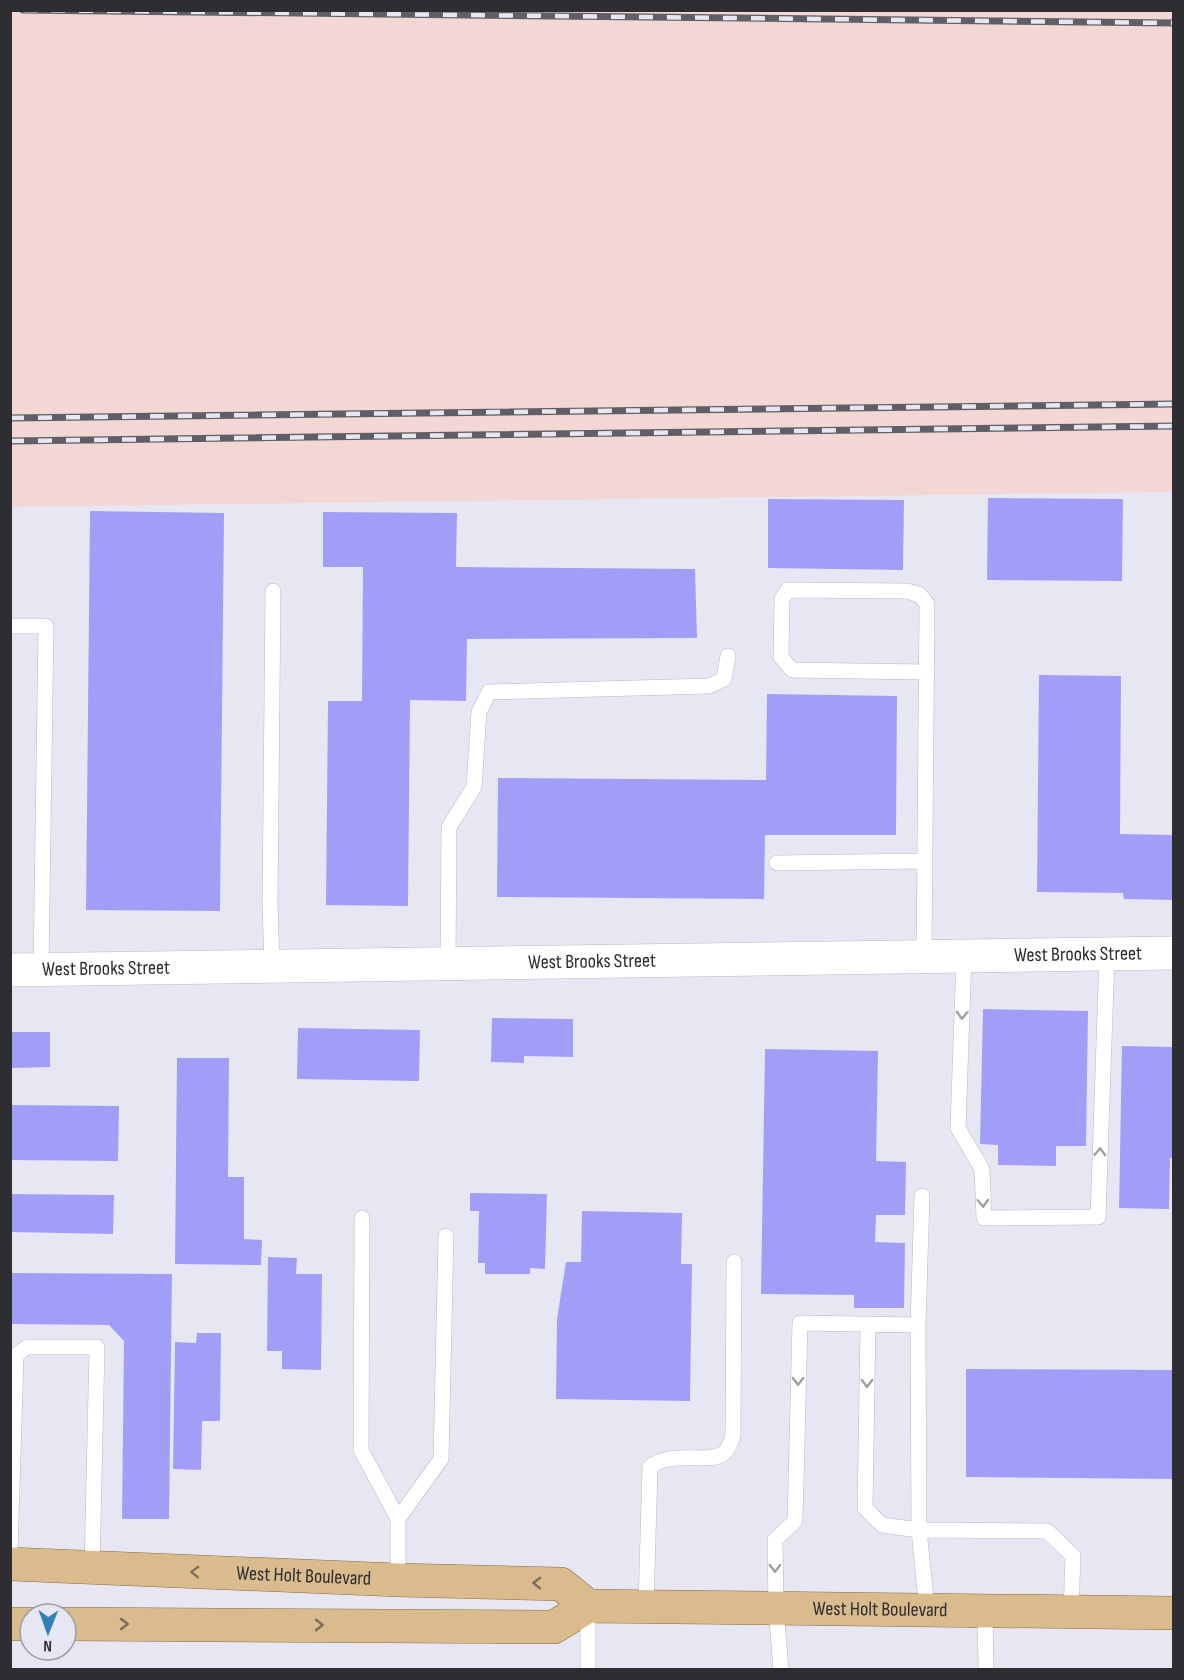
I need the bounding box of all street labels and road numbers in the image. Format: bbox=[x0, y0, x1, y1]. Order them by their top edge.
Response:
street label: West Brooks Street bbox=[1014, 941, 1142, 967]
street label: West Brooks Street bbox=[528, 949, 656, 974]
street label: West Brooks Street bbox=[42, 956, 170, 982]
street label: West Holt Boulevard bbox=[236, 1561, 372, 1591]
street label: West Holt Boulevard bbox=[812, 1597, 948, 1622]

